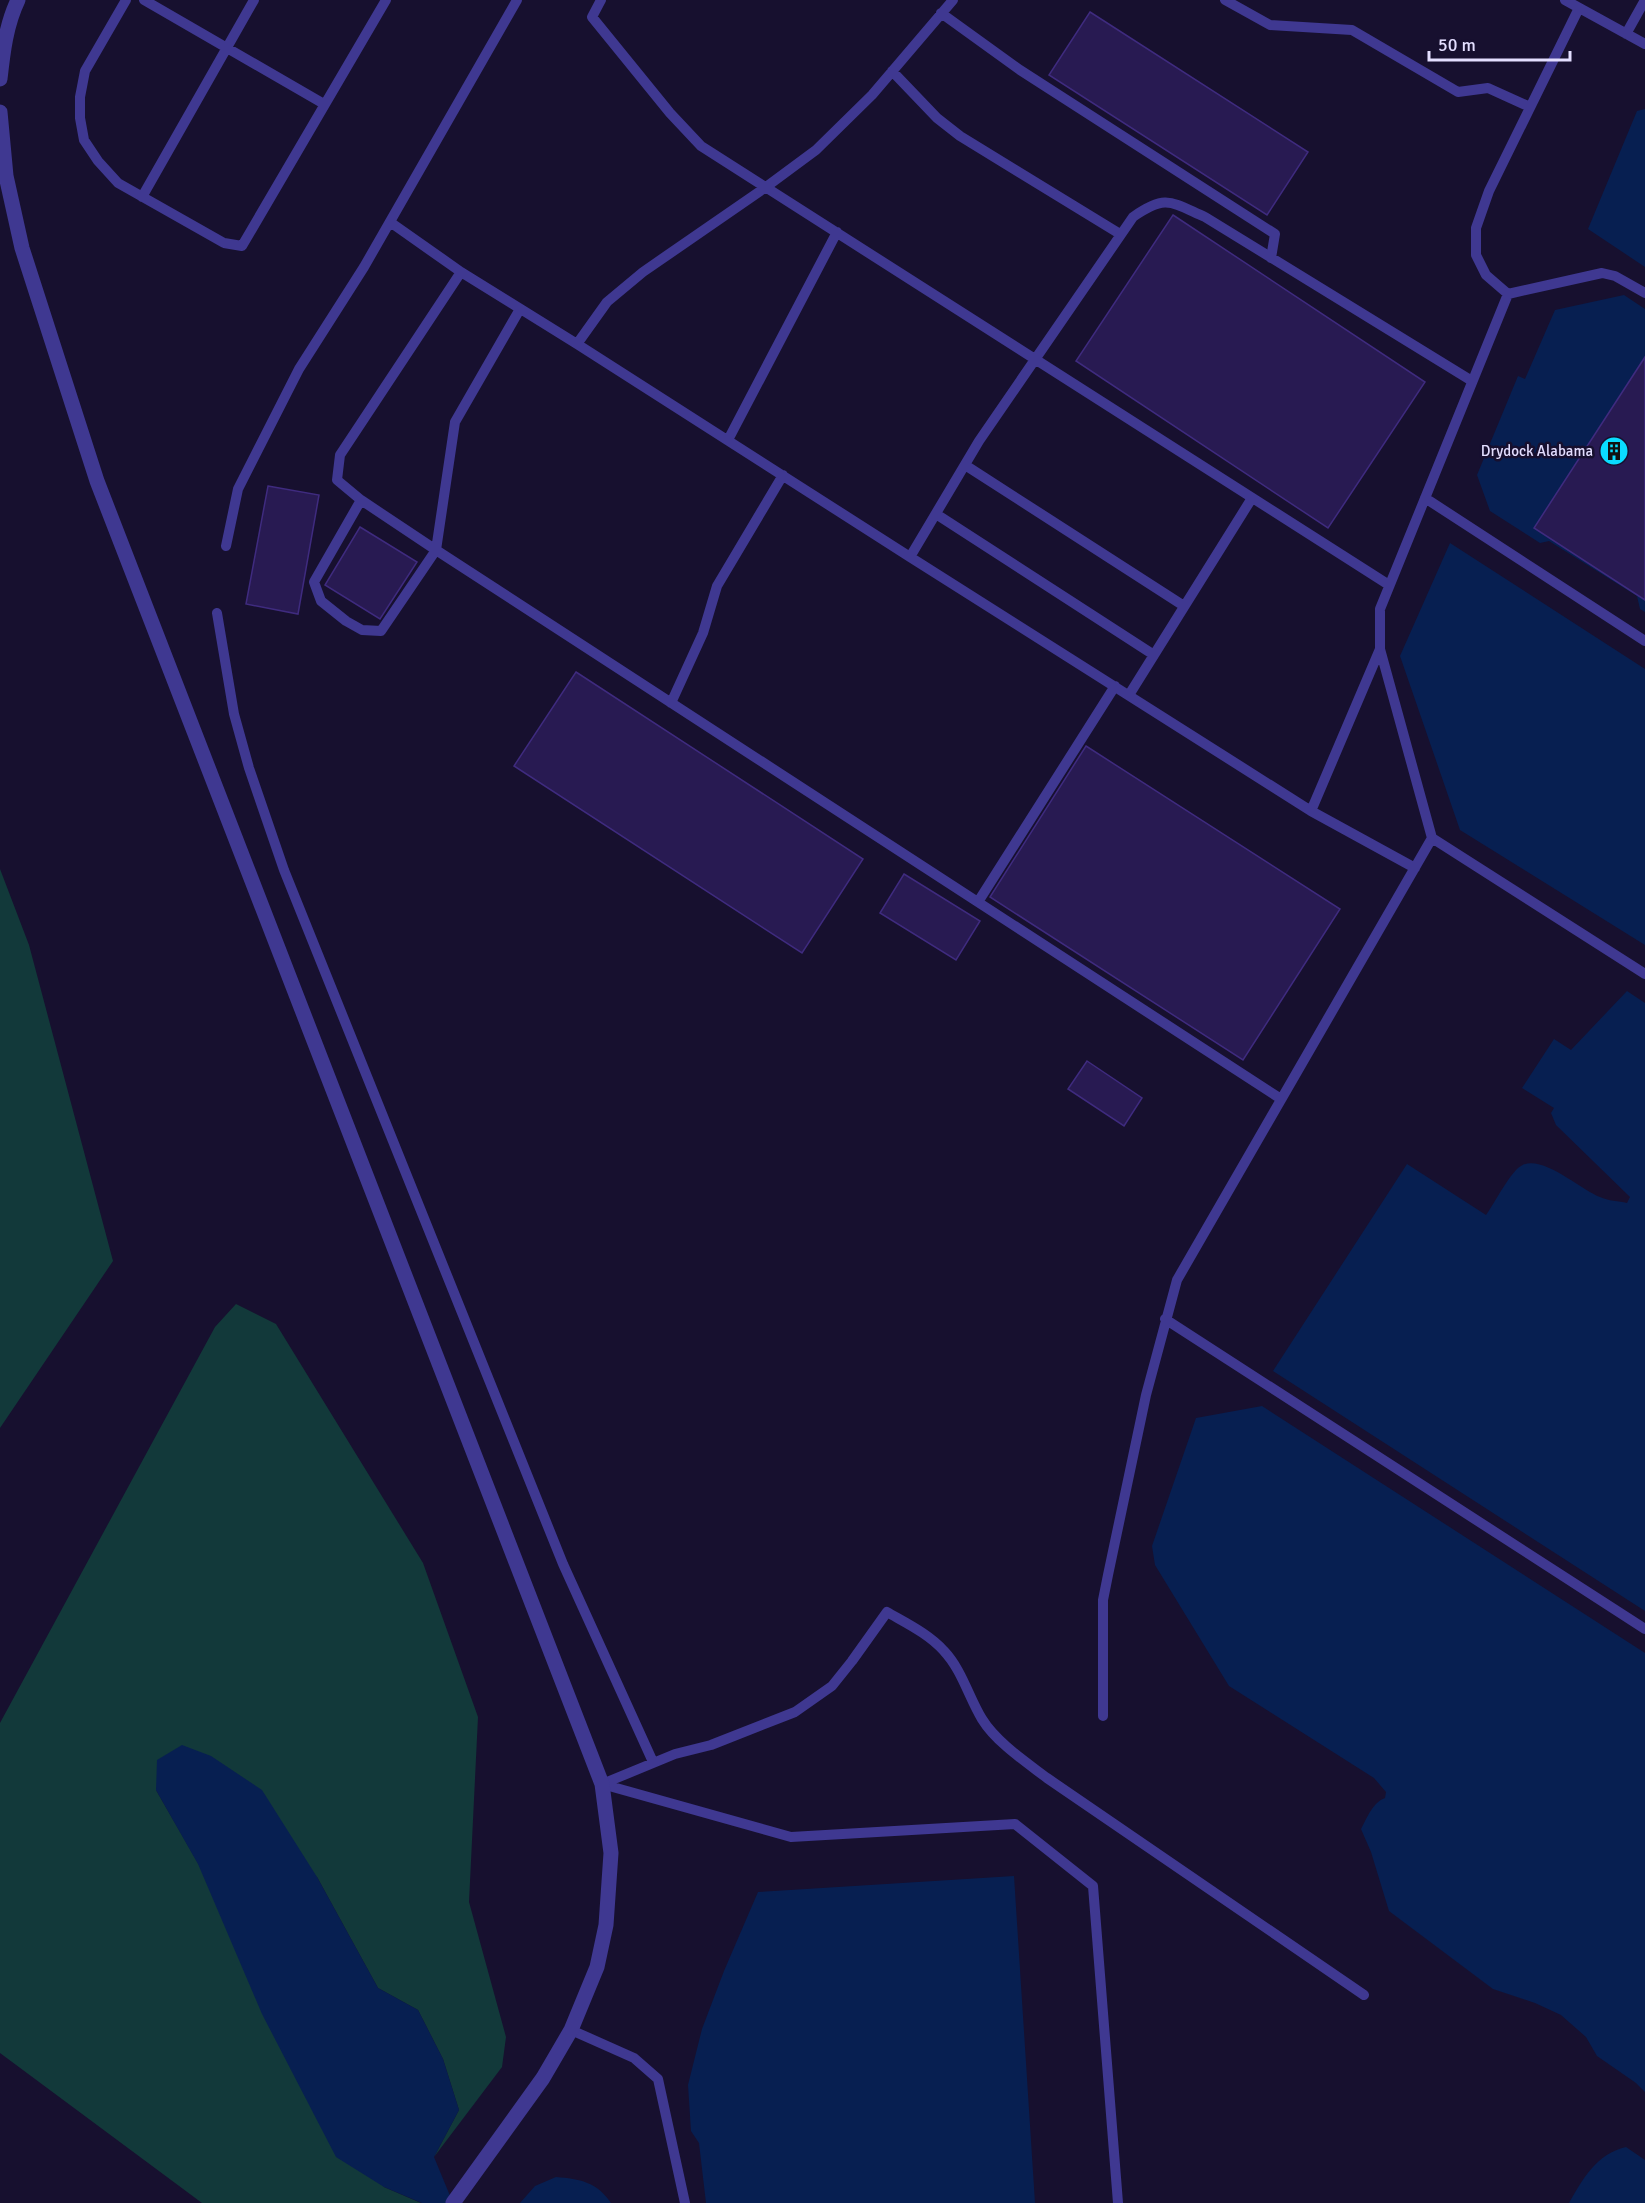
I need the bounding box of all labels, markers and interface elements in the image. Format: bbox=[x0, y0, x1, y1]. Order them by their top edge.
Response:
scale bar bbox=[1429, 24, 1570, 62]
text: 50 m bbox=[1438, 34, 1476, 56]
building icon: Drydock Alabama bbox=[1598, 435, 1630, 467]
place label: Drydock Alabama bbox=[1481, 442, 1593, 460]

